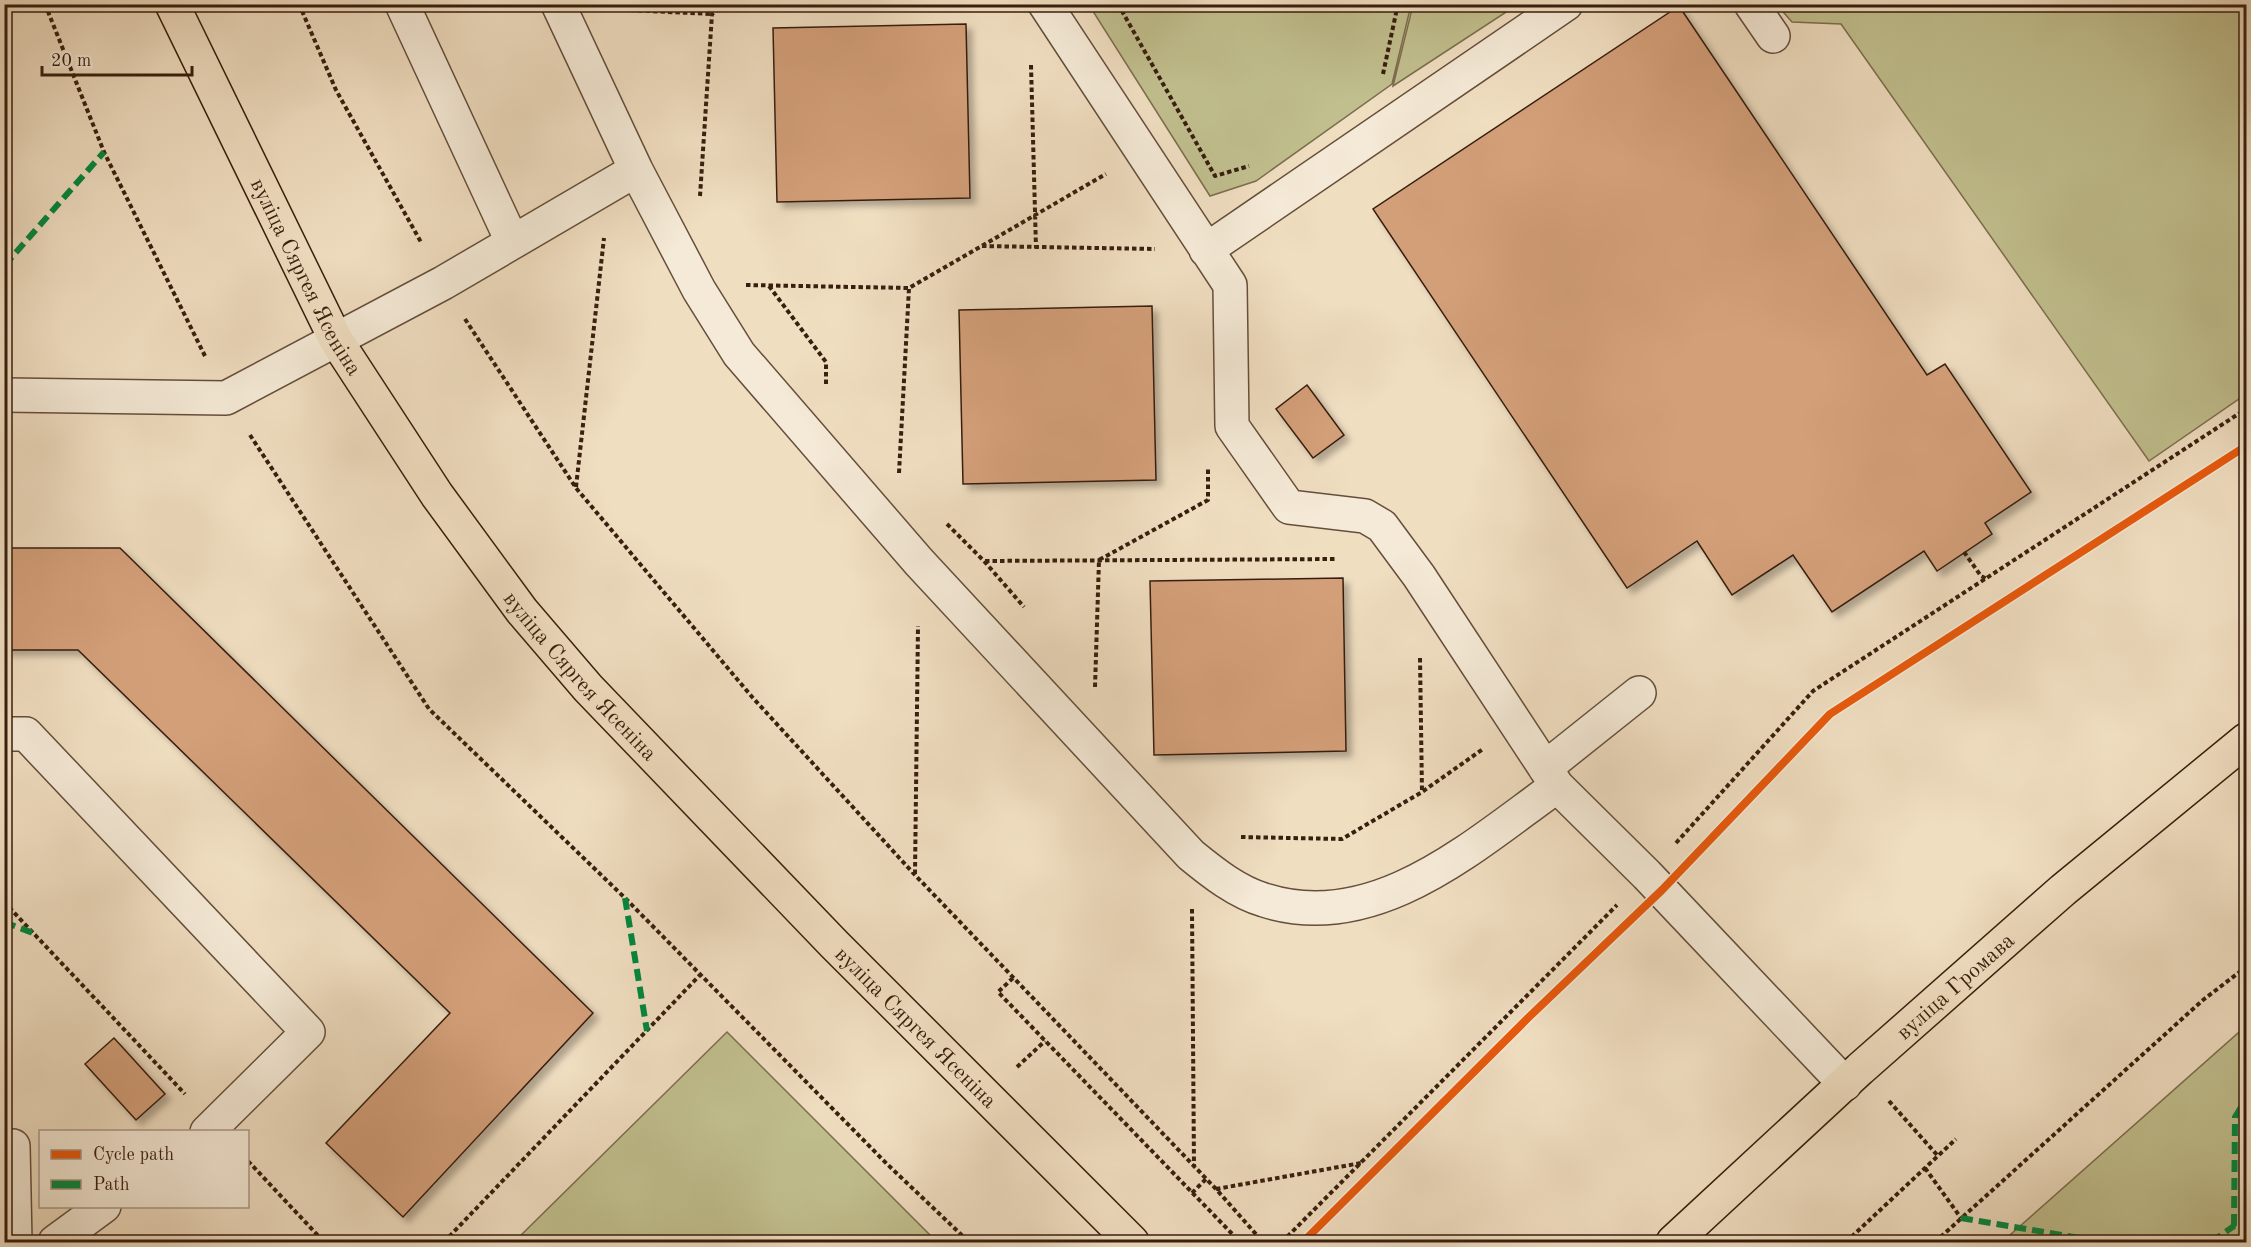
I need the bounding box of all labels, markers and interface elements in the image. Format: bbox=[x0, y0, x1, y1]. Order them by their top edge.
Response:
scale bar bbox=[42, 39, 192, 77]
text: 20 m bbox=[51, 52, 91, 70]
street label: вуліца Сяргея Ясеніна bbox=[246, 175, 365, 380]
street label: вуліца Сяргея Ясеніна bbox=[499, 588, 660, 766]
street label: вуліца Громава bbox=[1893, 929, 2019, 1044]
street label: вуліца Сяргея Ясеніна bbox=[830, 943, 1000, 1113]
legend bbox=[39, 1130, 249, 1208]
text: Cycle path bbox=[93, 1146, 174, 1164]
text: Path bbox=[93, 1176, 130, 1194]

